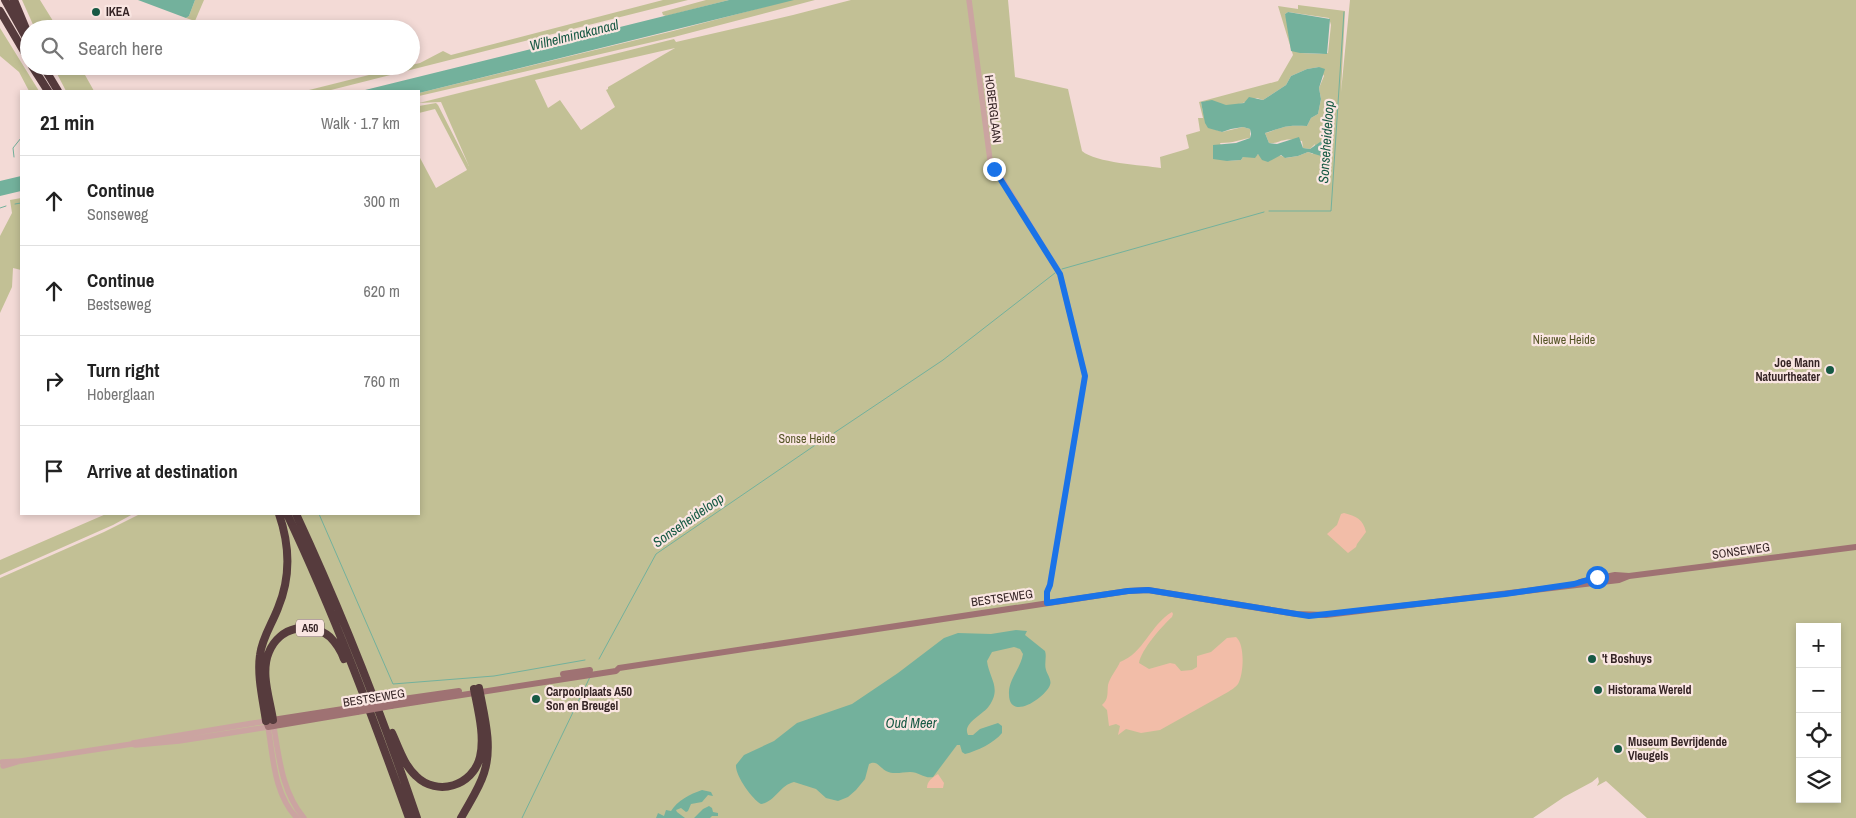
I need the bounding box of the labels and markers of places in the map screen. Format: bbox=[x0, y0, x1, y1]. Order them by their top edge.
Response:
place label: IKEA bbox=[106, 4, 130, 20]
marker: IKEA bbox=[90, 6, 102, 18]
place label: Joe Mann Natuurtheater bbox=[1755, 355, 1820, 385]
marker: Joe Mann Natuurtheater bbox=[1824, 364, 1836, 376]
place label: 't Boshuys bbox=[1602, 651, 1652, 667]
marker: 't Boshuys bbox=[1586, 653, 1598, 665]
place label: Historama Wereld bbox=[1608, 682, 1692, 698]
place label: Carpoolplaats A50 Son en Breugel bbox=[546, 684, 633, 714]
marker: Historama Wereld bbox=[1592, 684, 1604, 696]
marker: Carpoolplaats A50 Son en Breugel bbox=[530, 693, 542, 705]
place label: Museum Bevrijdende Vleugels bbox=[1628, 734, 1728, 764]
marker: Museum Bevrijdende Vleugels bbox=[1612, 743, 1624, 755]

